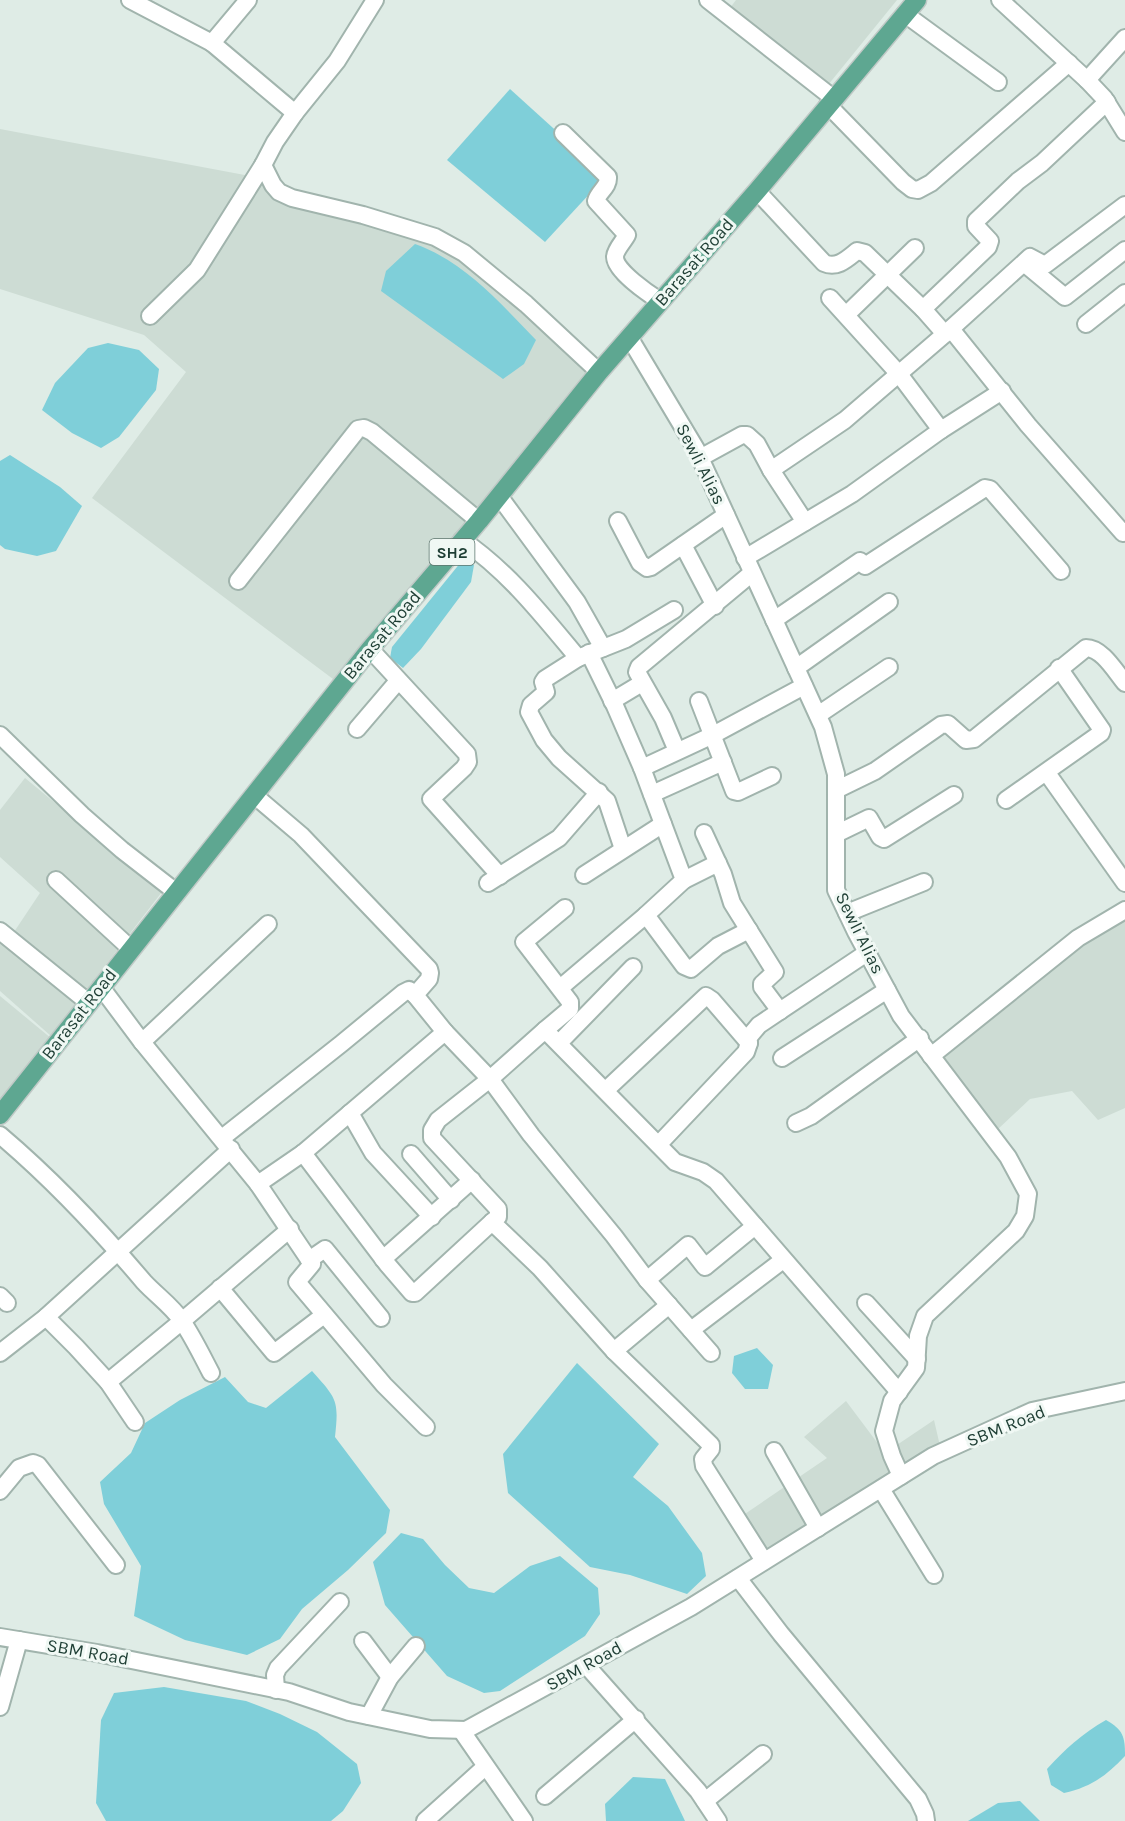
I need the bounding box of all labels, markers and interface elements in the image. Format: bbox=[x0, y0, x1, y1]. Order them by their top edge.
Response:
street label: Barasat Road bbox=[650, 214, 738, 310]
street label: Sewli Alias bbox=[671, 420, 731, 508]
road number: SH2 bbox=[430, 539, 474, 565]
street label: Barasat Road bbox=[338, 586, 426, 684]
street label: Sewli Alias bbox=[831, 889, 889, 977]
street label: Barasat Road bbox=[37, 964, 121, 1064]
street label: SBM Road bbox=[963, 1400, 1049, 1452]
street label: SBM Road bbox=[45, 1634, 131, 1670]
street label: SBM Road bbox=[542, 1636, 626, 1696]

